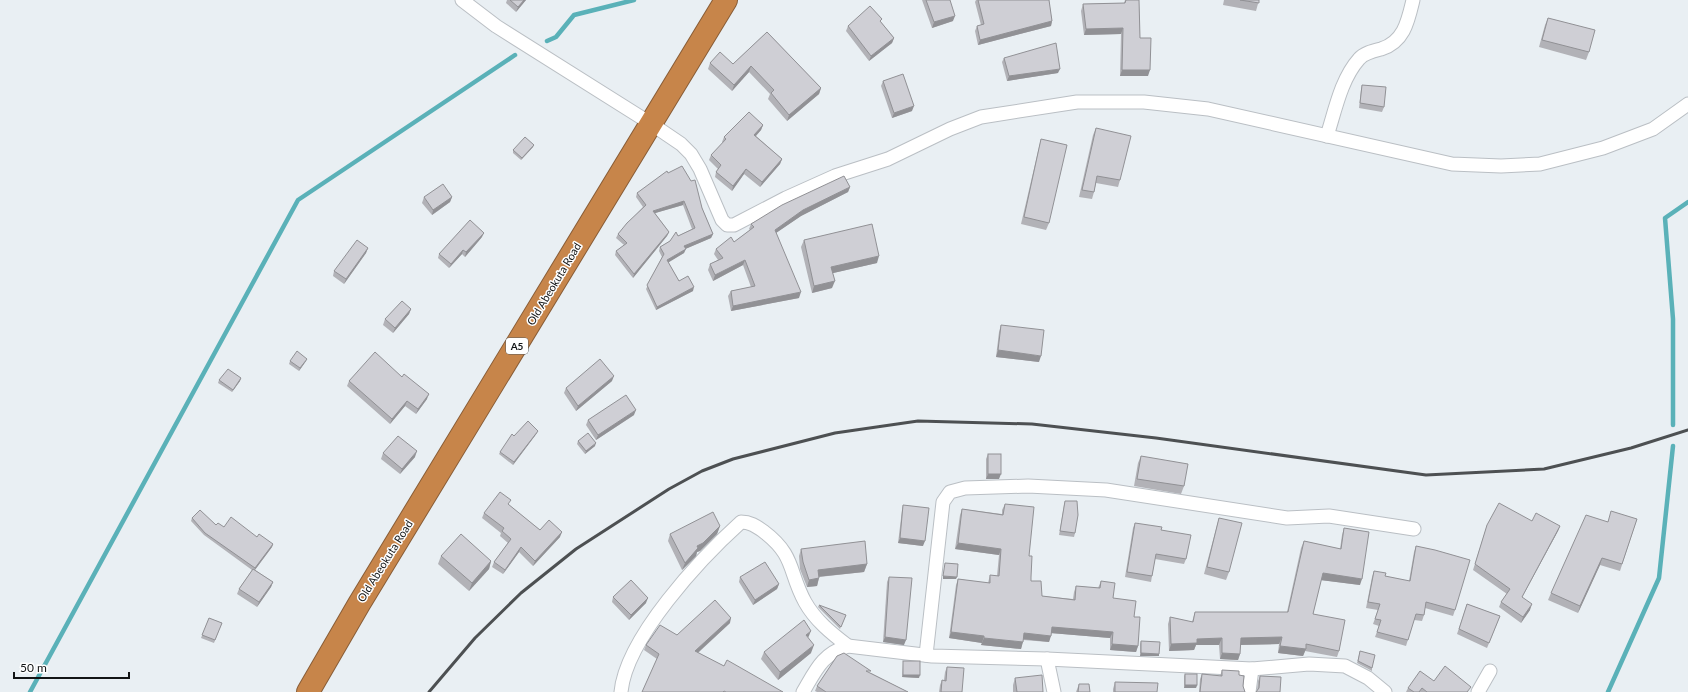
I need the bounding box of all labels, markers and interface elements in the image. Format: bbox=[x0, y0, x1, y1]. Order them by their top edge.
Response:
street label: Old Abeokuta Road bbox=[524, 240, 583, 327]
road number: A5 bbox=[506, 338, 528, 354]
street label: Old Abeokuta Road bbox=[354, 517, 415, 604]
scale bar bbox=[14, 654, 129, 680]
text: 50 m bbox=[20, 660, 47, 675]

